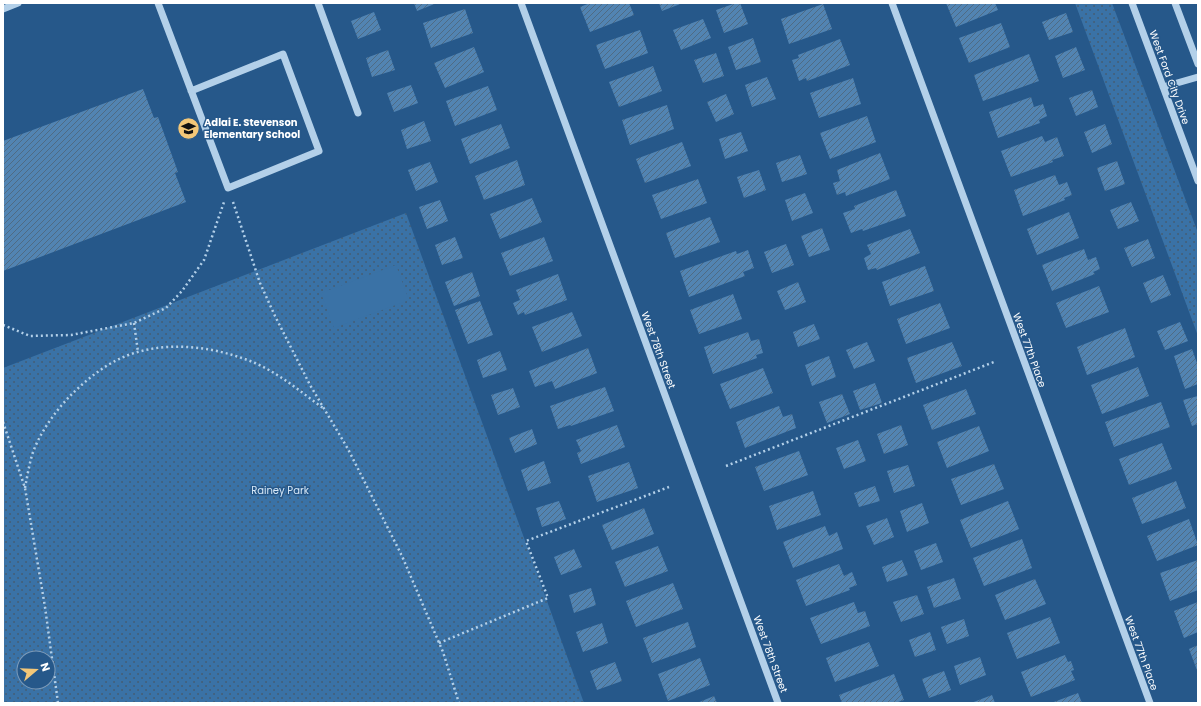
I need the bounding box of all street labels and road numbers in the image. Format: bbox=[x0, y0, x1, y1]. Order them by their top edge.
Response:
street label: West Ford City Drive bbox=[1146, 28, 1194, 126]
street label: West 78th Street bbox=[638, 309, 680, 391]
street label: West 77th Place bbox=[1009, 311, 1050, 390]
street label: West 78th Street bbox=[750, 613, 792, 695]
street label: West 77th Place bbox=[1121, 614, 1162, 693]

